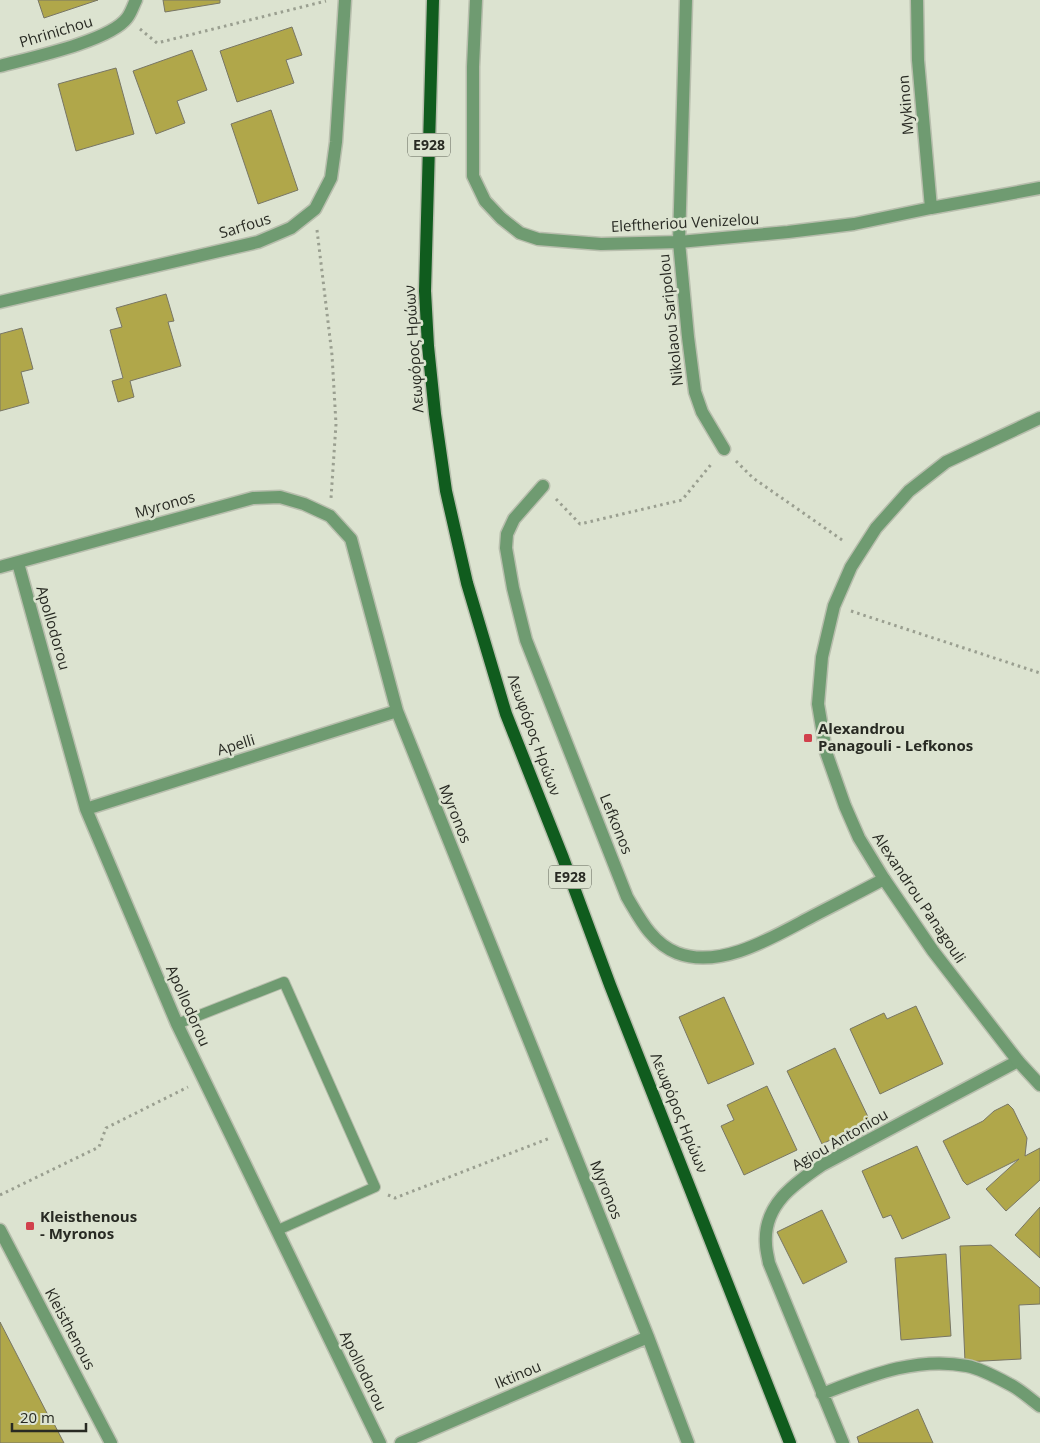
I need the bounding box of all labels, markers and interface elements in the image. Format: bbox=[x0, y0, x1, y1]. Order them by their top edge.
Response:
street label: Phrinichou bbox=[17, 10, 95, 52]
street label: Mykinon bbox=[892, 74, 918, 136]
road number: E928 bbox=[408, 134, 450, 156]
street label: Sarfous bbox=[216, 208, 273, 242]
street label: Eleftheriou Venizelou bbox=[610, 208, 760, 236]
street label: Nikolaou Saripolou bbox=[653, 253, 687, 387]
street label: Λεωφόρος Ηρώων bbox=[399, 284, 427, 414]
street label: Myronos bbox=[132, 486, 197, 522]
street label: Apollodorou bbox=[32, 583, 76, 672]
street label: Λεωφόρος Ηρώων bbox=[504, 671, 566, 798]
place label: Alexandrou Panagouli - Lefkonos bbox=[818, 718, 973, 755]
street label: Apelli bbox=[214, 729, 257, 759]
marker: Alexandrou Panagouli - Lefkonos bbox=[802, 732, 814, 744]
street label: Myronos bbox=[435, 781, 477, 846]
street label: Lefkonos bbox=[596, 790, 638, 857]
street label: Alexandrou Panagouli bbox=[869, 828, 971, 967]
road number: E928 bbox=[549, 866, 591, 889]
street label: Apollodorou bbox=[162, 962, 216, 1049]
street label: Λεωφόρος Ηρώων bbox=[647, 1049, 713, 1176]
street label: Agiou Antoniou bbox=[788, 1104, 891, 1175]
street label: Myronos bbox=[586, 1157, 628, 1222]
place label: Kleisthenous - Myronos bbox=[40, 1206, 137, 1243]
marker: Kleisthenous - Myronos bbox=[24, 1220, 36, 1232]
street label: Kleisthenous bbox=[41, 1284, 101, 1373]
street label: Apollodorou bbox=[336, 1327, 392, 1414]
street label: Iktinou bbox=[491, 1355, 544, 1393]
scale bar bbox=[12, 1400, 86, 1432]
text: 20 m bbox=[20, 1407, 55, 1427]

